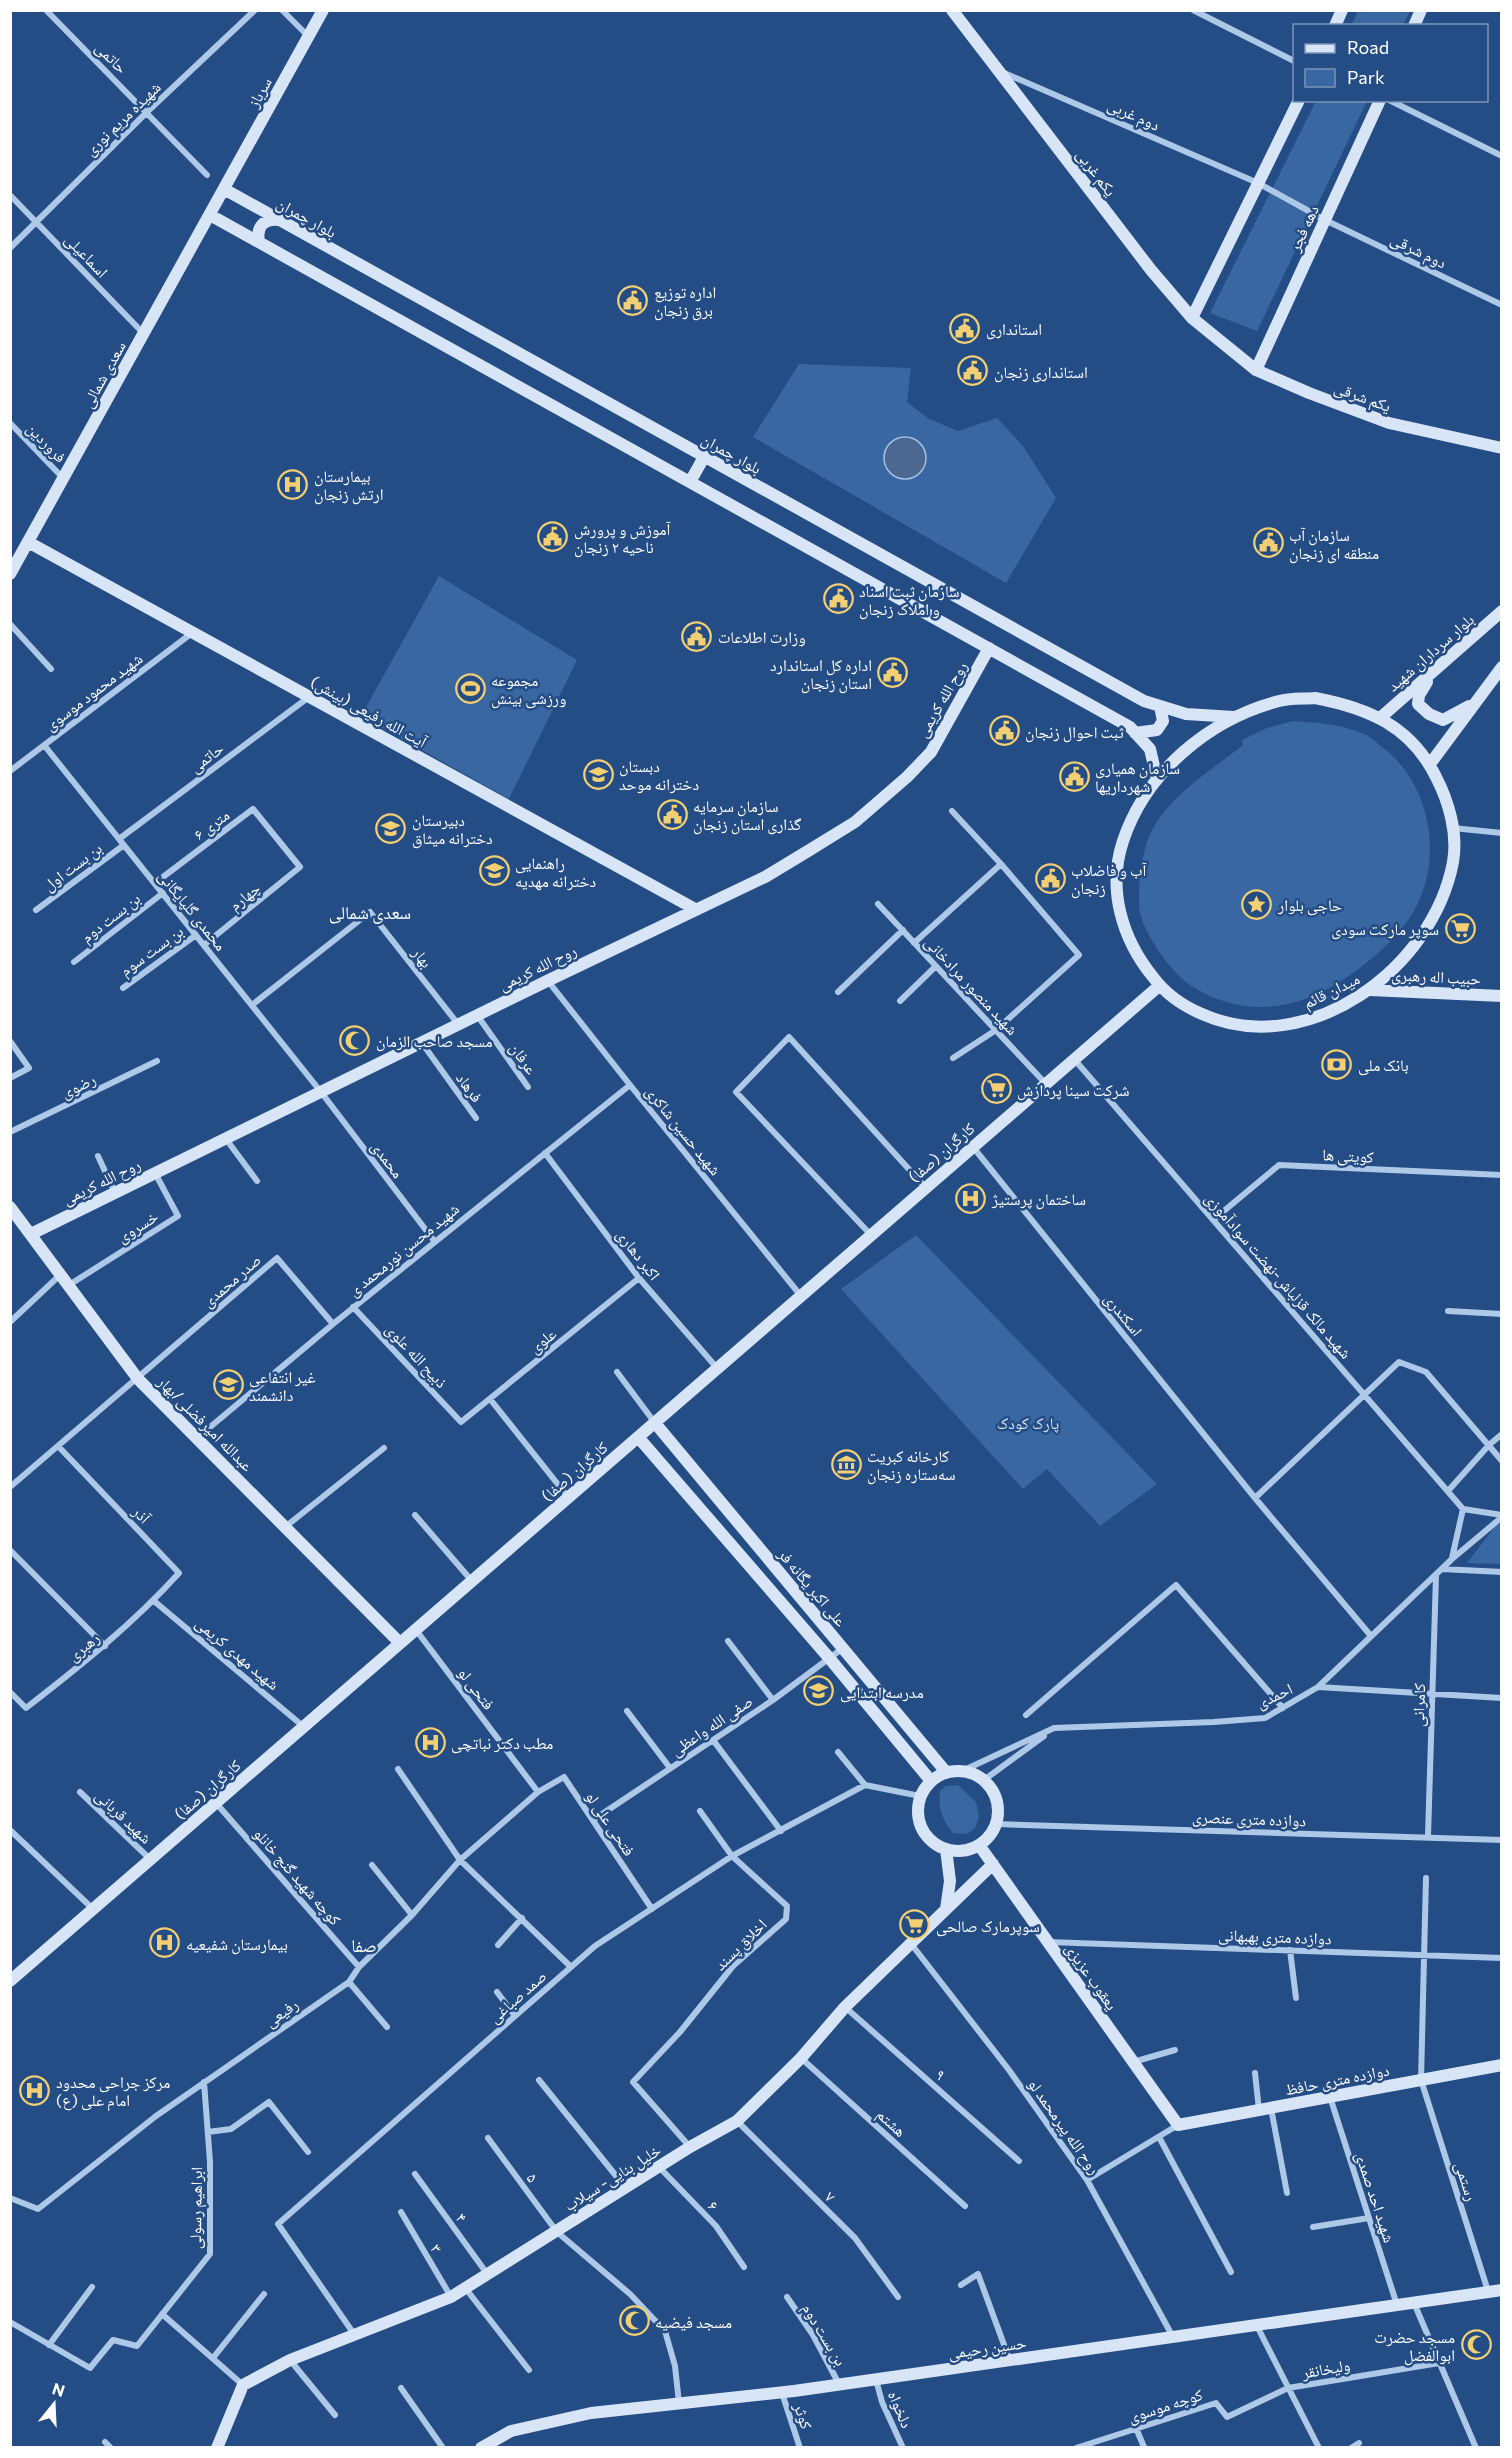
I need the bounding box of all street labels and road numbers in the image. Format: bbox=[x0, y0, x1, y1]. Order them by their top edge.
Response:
street label: حاتمی bbox=[91, 37, 132, 78]
street label: سرباز bbox=[243, 74, 276, 112]
street label: شهیده مریم نوری bbox=[80, 77, 165, 160]
street label: دوم غربی bbox=[1104, 94, 1163, 136]
street label: یکم غربی bbox=[1071, 145, 1121, 201]
street label: بلوار چمران bbox=[273, 193, 340, 243]
street label: دهه فجر bbox=[1284, 202, 1323, 255]
street label: دوم شرقی bbox=[1387, 228, 1450, 273]
street label: اسماعیلی bbox=[60, 229, 113, 282]
street label: سعدی شمالی bbox=[77, 337, 131, 412]
street label: یکم شرقی bbox=[1331, 377, 1394, 417]
street label: فروردین bbox=[22, 418, 71, 467]
street label: بلوار چمران bbox=[698, 429, 765, 479]
street label: بلوار سرداران شهید bbox=[1383, 609, 1479, 696]
street label: شهید محمود موسوی bbox=[40, 648, 147, 736]
street label: روح الله کریمی bbox=[912, 658, 972, 741]
street label: آیت الله رفیعی (بینش) bbox=[307, 671, 431, 753]
street label: حاتمی bbox=[185, 738, 228, 777]
street label: ۶ متری bbox=[189, 804, 234, 845]
street label: بن بست اول bbox=[39, 838, 106, 896]
street label: محمدی گلپایگانی bbox=[153, 866, 231, 955]
street label: چهارم bbox=[225, 878, 265, 916]
street label: بن بست دوم bbox=[77, 888, 145, 948]
street label: بن بست سوم bbox=[116, 921, 188, 981]
street label: شهید منصور مرادخانی bbox=[920, 932, 1023, 1040]
street label: روح الله کریمی bbox=[495, 940, 580, 996]
street label: بهار bbox=[408, 942, 437, 972]
street label: حبیب اله رهبری bbox=[1391, 964, 1481, 990]
street label: میدان قائم bbox=[1300, 968, 1363, 1014]
street label: عرفان bbox=[505, 1038, 542, 1079]
street label: فرهاد bbox=[452, 1068, 487, 1106]
street label: رضوی bbox=[58, 1069, 99, 1103]
street label: شهید حسین شاکری bbox=[641, 1081, 726, 1180]
street label: کارگران (صفا) bbox=[904, 1118, 980, 1187]
street label: محمدی bbox=[366, 1136, 408, 1183]
street label: کویتی ها bbox=[1322, 1144, 1375, 1168]
street label: روح الله کریمی bbox=[59, 1154, 144, 1210]
street label: شهید مالک قزلباش-نهضت سوادآموزی bbox=[1200, 1188, 1356, 1363]
street label: شهید محسن نورمحمد ی bbox=[344, 1198, 464, 1301]
street label: خسروی bbox=[113, 1206, 162, 1248]
street label: اکبر دهاری bbox=[612, 1225, 665, 1285]
street label: صدر محمدی bbox=[198, 1249, 266, 1312]
street label: اسکندری bbox=[1099, 1289, 1147, 1341]
street label: ذبیح الله علوی bbox=[381, 1319, 452, 1393]
street label: علوی bbox=[525, 1323, 561, 1358]
street label: عبدالله امیرفضلی/بهار bbox=[152, 1371, 258, 1476]
street label: کارگران (صفا) bbox=[537, 1437, 613, 1506]
street label: آذر bbox=[128, 1501, 155, 1528]
street label: علی اکبر یگانه فر bbox=[773, 1544, 851, 1631]
street label: شهید مهدی کریمی bbox=[191, 1613, 284, 1695]
street label: رهبری bbox=[63, 1628, 104, 1666]
street label: فتحی لو bbox=[453, 1663, 499, 1714]
street label: احمدی bbox=[1253, 1678, 1296, 1713]
street label: کامرانی bbox=[1408, 1683, 1430, 1727]
street label: صفی الله واعظی bbox=[666, 1691, 757, 1761]
street label: کارگران (صفا) bbox=[170, 1755, 246, 1824]
street label: شهید قربانی bbox=[91, 1785, 156, 1848]
street label: فتحی علی لو bbox=[581, 1787, 640, 1860]
street label: دوازده متری عنصری bbox=[1191, 1807, 1306, 1831]
street label: کوچه شهید گنج خانلو bbox=[249, 1823, 346, 1930]
street label: اخلاق پسند bbox=[710, 1914, 772, 1975]
street label: دوازده متری بهبهانی bbox=[1218, 1925, 1332, 1949]
street label: یعقوب عزیزی bbox=[1060, 1939, 1122, 2014]
street label: صمد صباغی bbox=[484, 1966, 551, 2028]
street label: رفیعی bbox=[261, 1994, 302, 2032]
street label: دوازده متری حافظ bbox=[1283, 2060, 1391, 2100]
street label: ۹ bbox=[932, 2065, 950, 2083]
street label: روح الله پیرمحمد لو bbox=[1023, 2075, 1105, 2179]
street label: هشتم bbox=[872, 2104, 911, 2142]
street label: خلیل بنایی- سیلاب bbox=[560, 2140, 665, 2216]
street label: شهید احد صمدی bbox=[1350, 2149, 1400, 2245]
street label: رستمی bbox=[1450, 2159, 1482, 2204]
street label: ابراهیم رسولی bbox=[185, 2167, 207, 2249]
street label: ۵ bbox=[523, 2169, 543, 2185]
street label: ۷ bbox=[822, 2187, 840, 2205]
street label: ۶ bbox=[705, 2196, 723, 2214]
street label: ۴ bbox=[452, 2209, 472, 2225]
street label: ۳ bbox=[427, 2240, 447, 2256]
street label: بن بست دوم bbox=[797, 2299, 851, 2370]
street label: حسین رحیمی bbox=[947, 2332, 1028, 2364]
street label: ولیخانقر bbox=[1300, 2354, 1352, 2383]
street label: کوچه موسوی bbox=[1125, 2384, 1206, 2428]
street label: دلخواه bbox=[884, 2388, 917, 2431]
street label: کوثر bbox=[790, 2400, 817, 2432]

